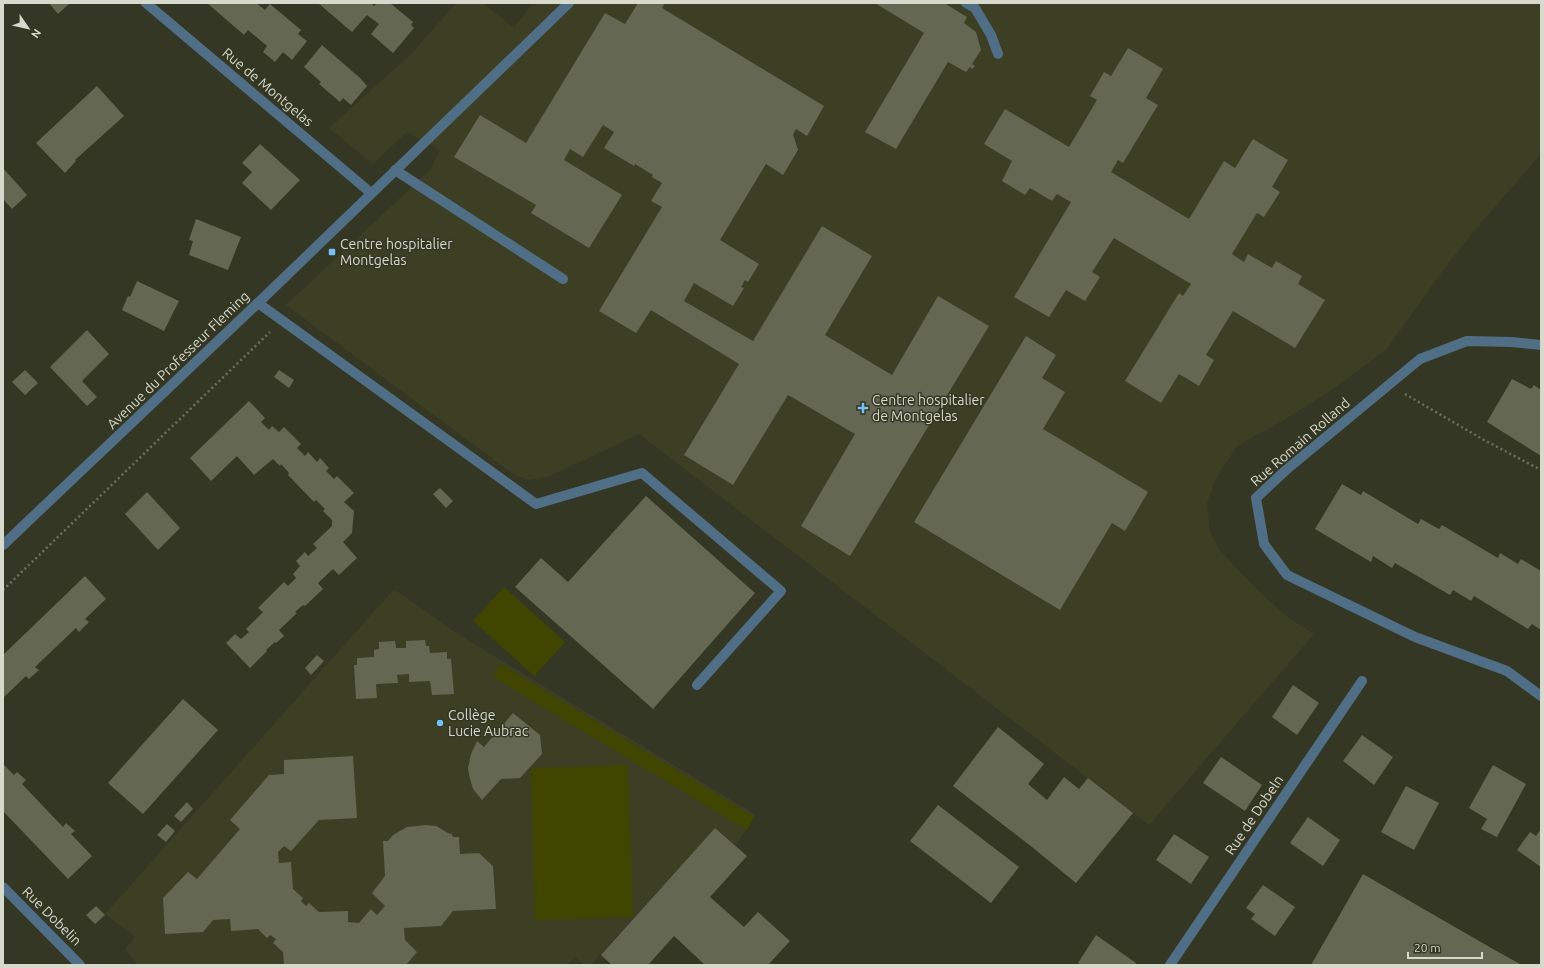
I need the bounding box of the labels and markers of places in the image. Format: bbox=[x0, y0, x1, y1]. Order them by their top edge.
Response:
place label: Centre hospitalier Montgelas bbox=[340, 236, 453, 268]
marker: Centre hospitalier Montgelas bbox=[327, 247, 337, 257]
place label: Centre hospitalier de Montgelas bbox=[872, 392, 985, 424]
marker: Centre hospitalier de Montgelas bbox=[857, 402, 869, 414]
place label: Collège Lucie Aubrac bbox=[448, 707, 529, 739]
marker: Collège Lucie Aubrac bbox=[435, 718, 445, 728]

